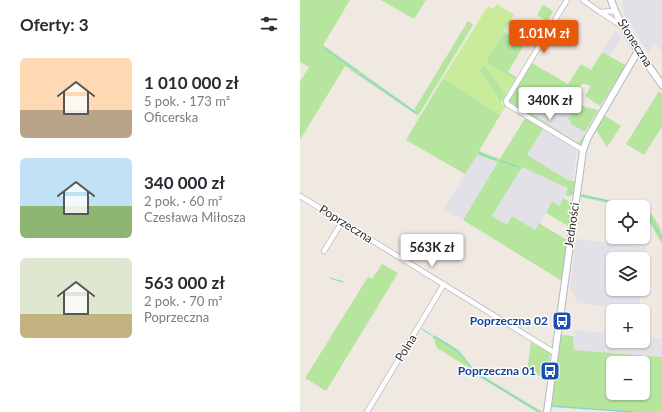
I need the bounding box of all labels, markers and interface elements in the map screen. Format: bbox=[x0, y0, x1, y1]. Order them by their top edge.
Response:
icon: filters bbox=[258, 13, 280, 35]
text: Oferty: 3 bbox=[20, 14, 89, 35]
street label: Słoneczna bbox=[615, 16, 656, 70]
pin: 1.01M zł bbox=[503, 20, 585, 54]
text: 1.01M zł bbox=[518, 25, 570, 41]
text: 1 010 000 zł bbox=[144, 72, 239, 93]
icon: home bbox=[52, 74, 100, 122]
pin: 340K zł bbox=[513, 87, 587, 121]
text: 340K zł bbox=[528, 92, 572, 108]
text: 5 pok. · 173 m² bbox=[144, 93, 230, 109]
text: Oficerska bbox=[144, 109, 198, 125]
text: 340 000 zł bbox=[144, 172, 225, 193]
icon: home bbox=[52, 174, 100, 222]
text: 2 pok. · 60 m² bbox=[144, 193, 223, 209]
map controls bbox=[606, 200, 650, 400]
button: locate bbox=[606, 200, 650, 244]
street label: Poprzeczna bbox=[317, 201, 376, 246]
street label: Jedności bbox=[561, 201, 582, 248]
text: Czesława Miłosza bbox=[144, 209, 246, 225]
pin: 563K zł bbox=[395, 234, 469, 268]
text: 563K zł bbox=[410, 239, 454, 255]
button: layers bbox=[606, 252, 650, 296]
text: 563 000 zł bbox=[144, 272, 225, 293]
icon: home bbox=[52, 274, 100, 322]
text: 2 pok. · 70 m² bbox=[144, 293, 223, 309]
button: + bbox=[606, 304, 650, 348]
text: Poprzeczna bbox=[144, 309, 209, 325]
bus stop icon: Poprzeczna 02 bbox=[551, 310, 573, 332]
place label: Poprzeczna 02 bbox=[470, 313, 548, 328]
street label: Polna bbox=[391, 331, 420, 364]
button: − bbox=[606, 356, 650, 400]
bus stop icon: Poprzeczna 01 bbox=[539, 360, 561, 382]
place label: Poprzeczna 01 bbox=[458, 363, 536, 378]

